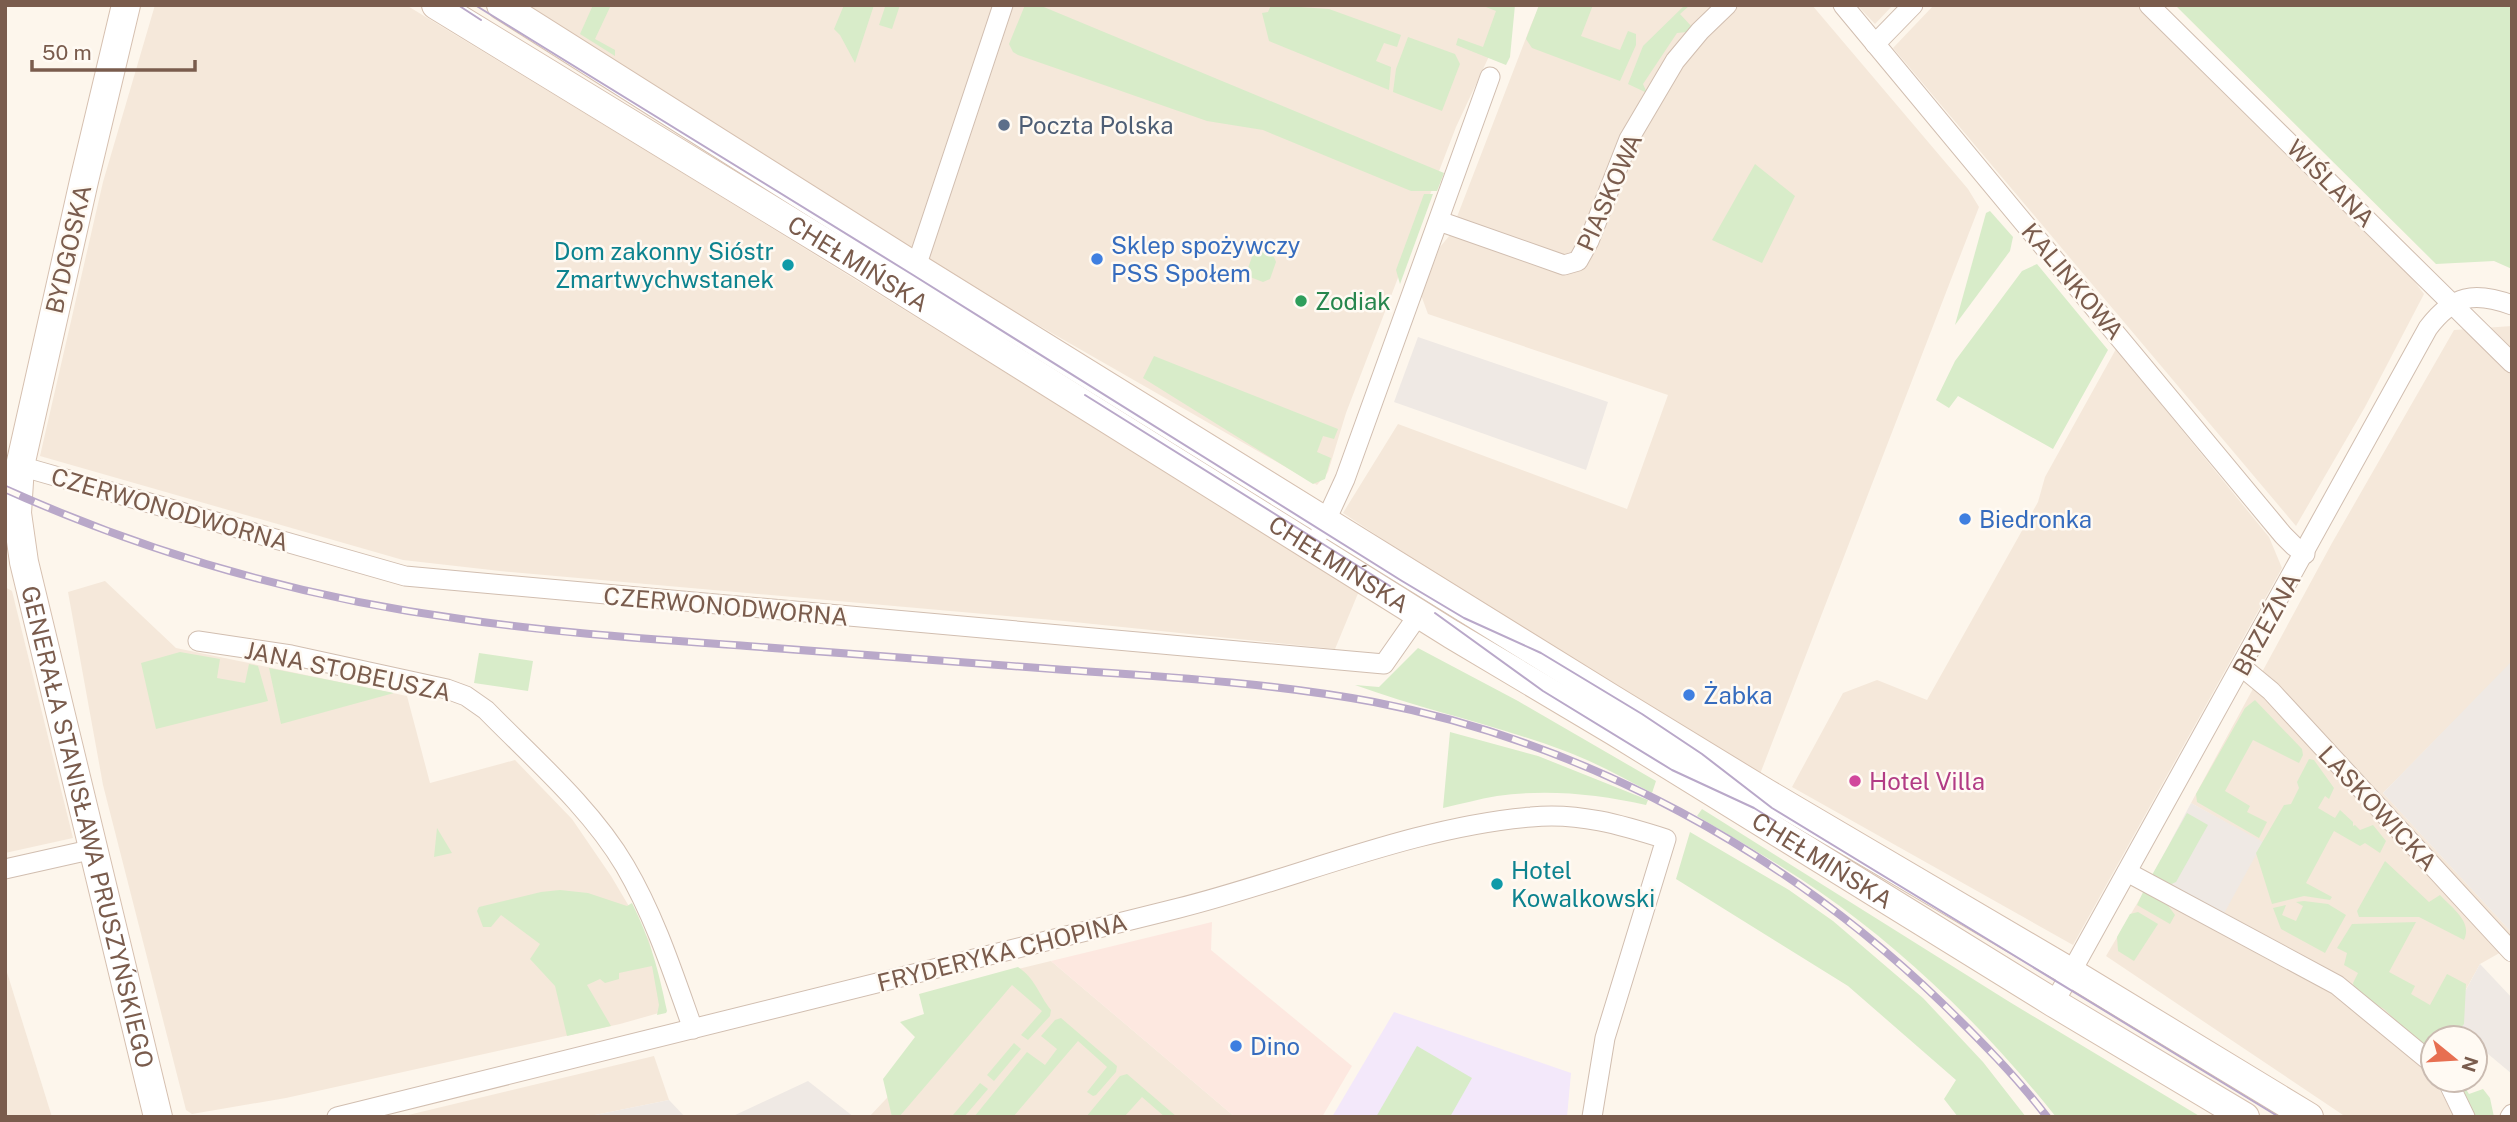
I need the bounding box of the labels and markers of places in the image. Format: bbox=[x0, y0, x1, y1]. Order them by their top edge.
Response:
place label: Poczta Polska bbox=[1018, 111, 1174, 139]
marker: Poczta Polska bbox=[996, 117, 1012, 133]
place label: Sklep spożywczy PSS Społem bbox=[1111, 231, 1301, 287]
place label: Dom zakonny Sióstr Zmartwychwstanek bbox=[554, 237, 774, 293]
marker: Sklep spożywczy PSS Społem bbox=[1089, 251, 1105, 267]
marker: Dom zakonny Sióstr Zmartwychwstanek bbox=[780, 257, 796, 273]
place label: Zodiak bbox=[1315, 287, 1391, 315]
marker: Zodiak bbox=[1293, 293, 1309, 309]
place label: Biedronka bbox=[1979, 505, 2092, 533]
marker: Biedronka bbox=[1957, 511, 1973, 527]
place label: Żabka bbox=[1703, 681, 1772, 709]
marker: Żabka bbox=[1681, 687, 1697, 703]
place label: Hotel Villa bbox=[1869, 767, 1985, 795]
marker: Hotel Villa bbox=[1847, 773, 1863, 789]
place label: Hotel Kowalkowski bbox=[1511, 856, 1655, 912]
marker: Hotel Kowalkowski bbox=[1489, 876, 1505, 892]
place label: Dino bbox=[1250, 1032, 1300, 1060]
marker: Dino bbox=[1228, 1038, 1244, 1054]

